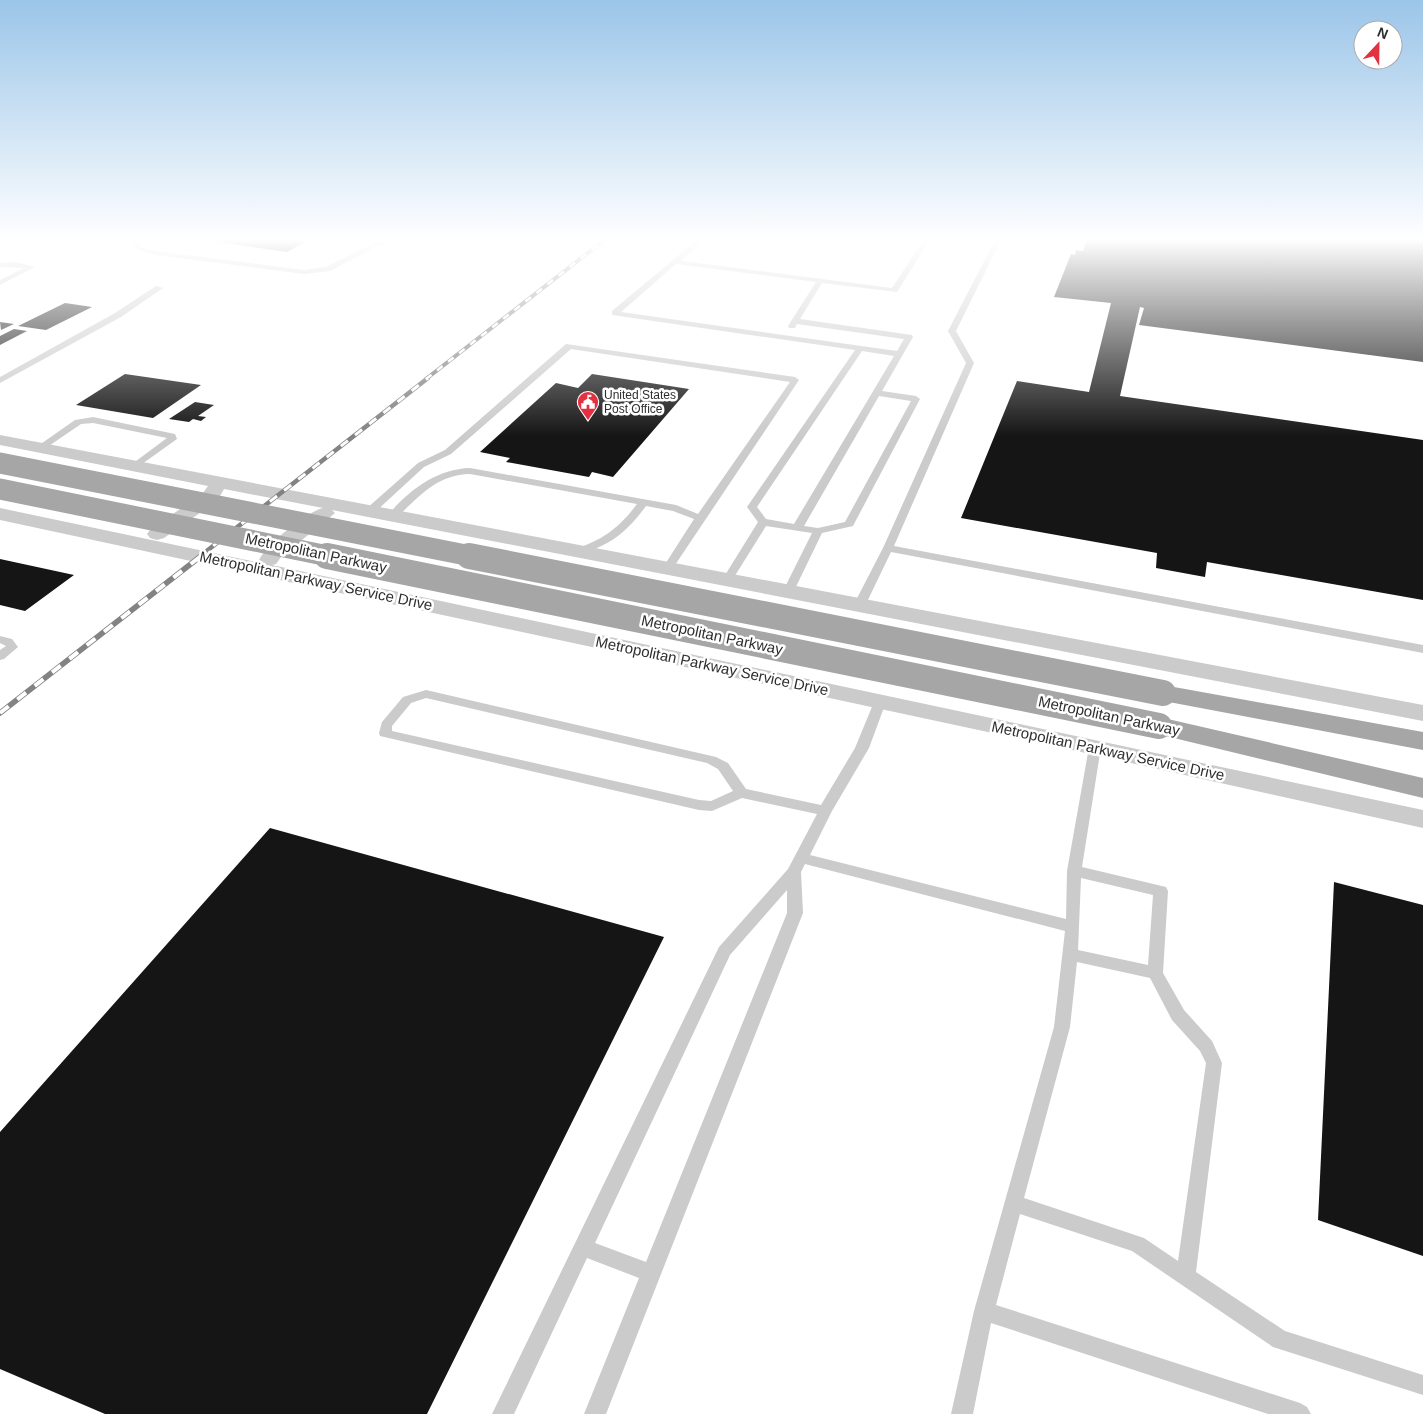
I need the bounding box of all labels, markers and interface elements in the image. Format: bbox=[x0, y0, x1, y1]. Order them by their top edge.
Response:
north arrow bbox=[1353, 20, 1403, 70]
text: N bbox=[1375, 24, 1391, 42]
place label: United States Post Office bbox=[604, 388, 676, 416]
public building icon: United States Post Office bbox=[576, 390, 600, 421]
street label: Metropolitan Parkway bbox=[244, 529, 389, 576]
street label: Metropolitan Parkway Service Drive bbox=[198, 547, 434, 614]
street label: Metropolitan Parkway bbox=[640, 611, 785, 658]
street label: Metropolitan Parkway Service Drive bbox=[594, 632, 830, 699]
street label: Metropolitan Parkway bbox=[1037, 692, 1182, 739]
street label: Metropolitan Parkway Service Drive bbox=[990, 717, 1226, 784]

